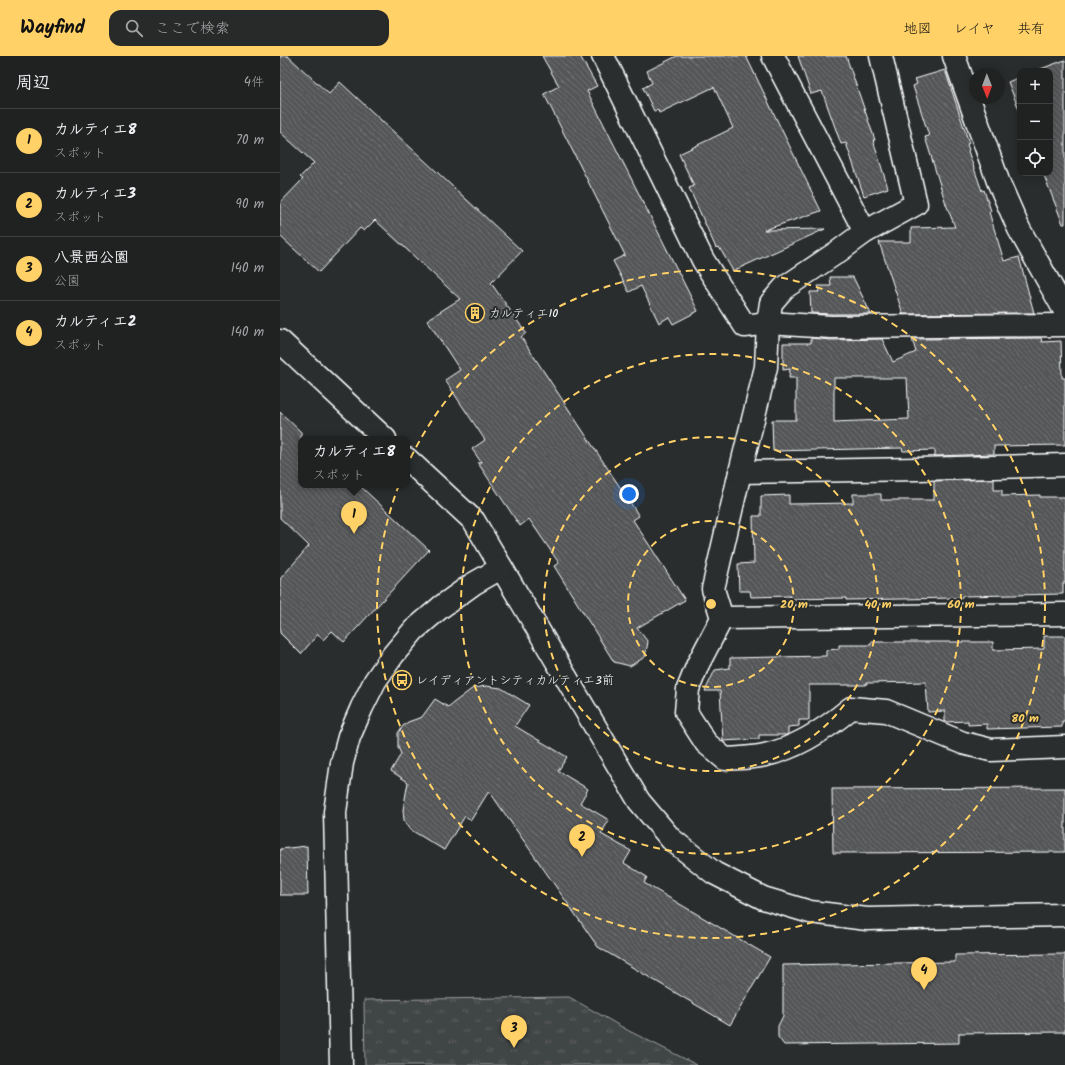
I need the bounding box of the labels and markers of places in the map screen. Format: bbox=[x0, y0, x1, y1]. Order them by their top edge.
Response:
building icon: カルティエ10 bbox=[464, 302, 486, 324]
place label: カルティエ10 bbox=[489, 304, 558, 323]
pin: 1 bbox=[341, 501, 367, 534]
centre of rings bbox=[704, 597, 718, 611]
bus stop icon: レイディアントシティカルティエ3前 bbox=[391, 669, 413, 691]
place label: レイディアントシティカルティエ3前 bbox=[416, 671, 614, 690]
pin: 2 bbox=[569, 824, 595, 857]
pin: 4 bbox=[911, 957, 937, 990]
pin: 3 bbox=[501, 1015, 527, 1048]

